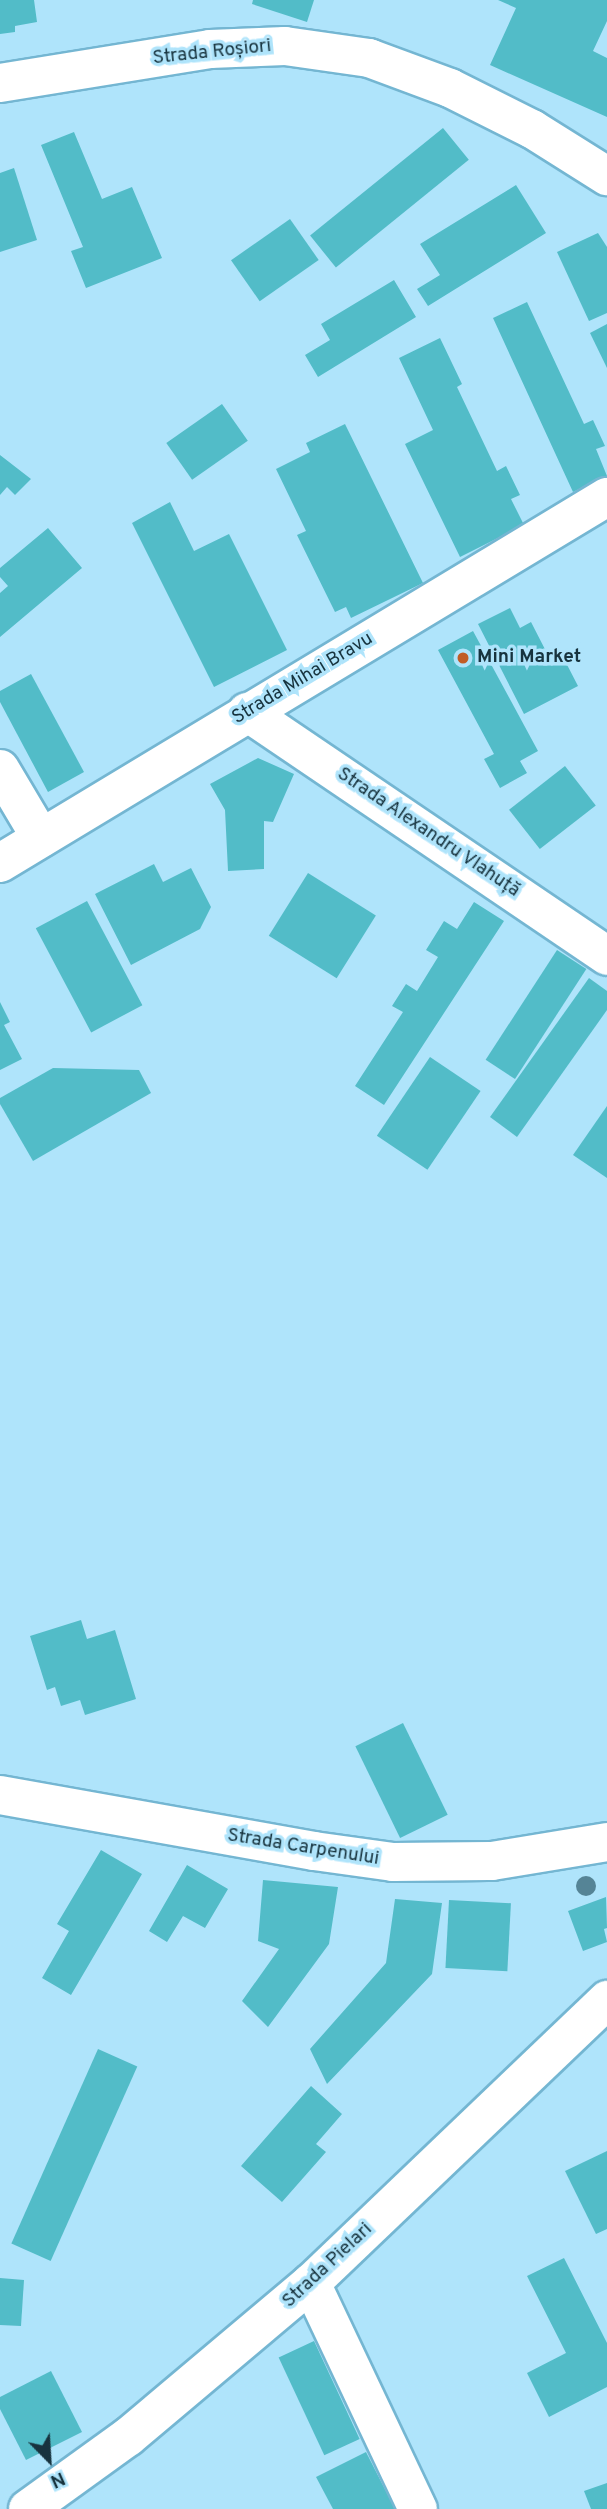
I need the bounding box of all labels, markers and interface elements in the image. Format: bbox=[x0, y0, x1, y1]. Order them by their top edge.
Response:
street label: Strada Roșiori bbox=[152, 35, 272, 71]
street label: Strada Mihai Bravu bbox=[229, 628, 377, 730]
place label: Mini Market bbox=[477, 647, 581, 669]
marker: Mini Market bbox=[455, 650, 471, 666]
street label: Strada Alexandru Vlahuță bbox=[332, 763, 524, 903]
street label: Strada Carpenului bbox=[226, 1825, 380, 1871]
street label: Strada Pielari bbox=[278, 2219, 378, 2313]
north arrow bbox=[14, 2425, 84, 2495]
text: N bbox=[46, 2465, 69, 2493]

